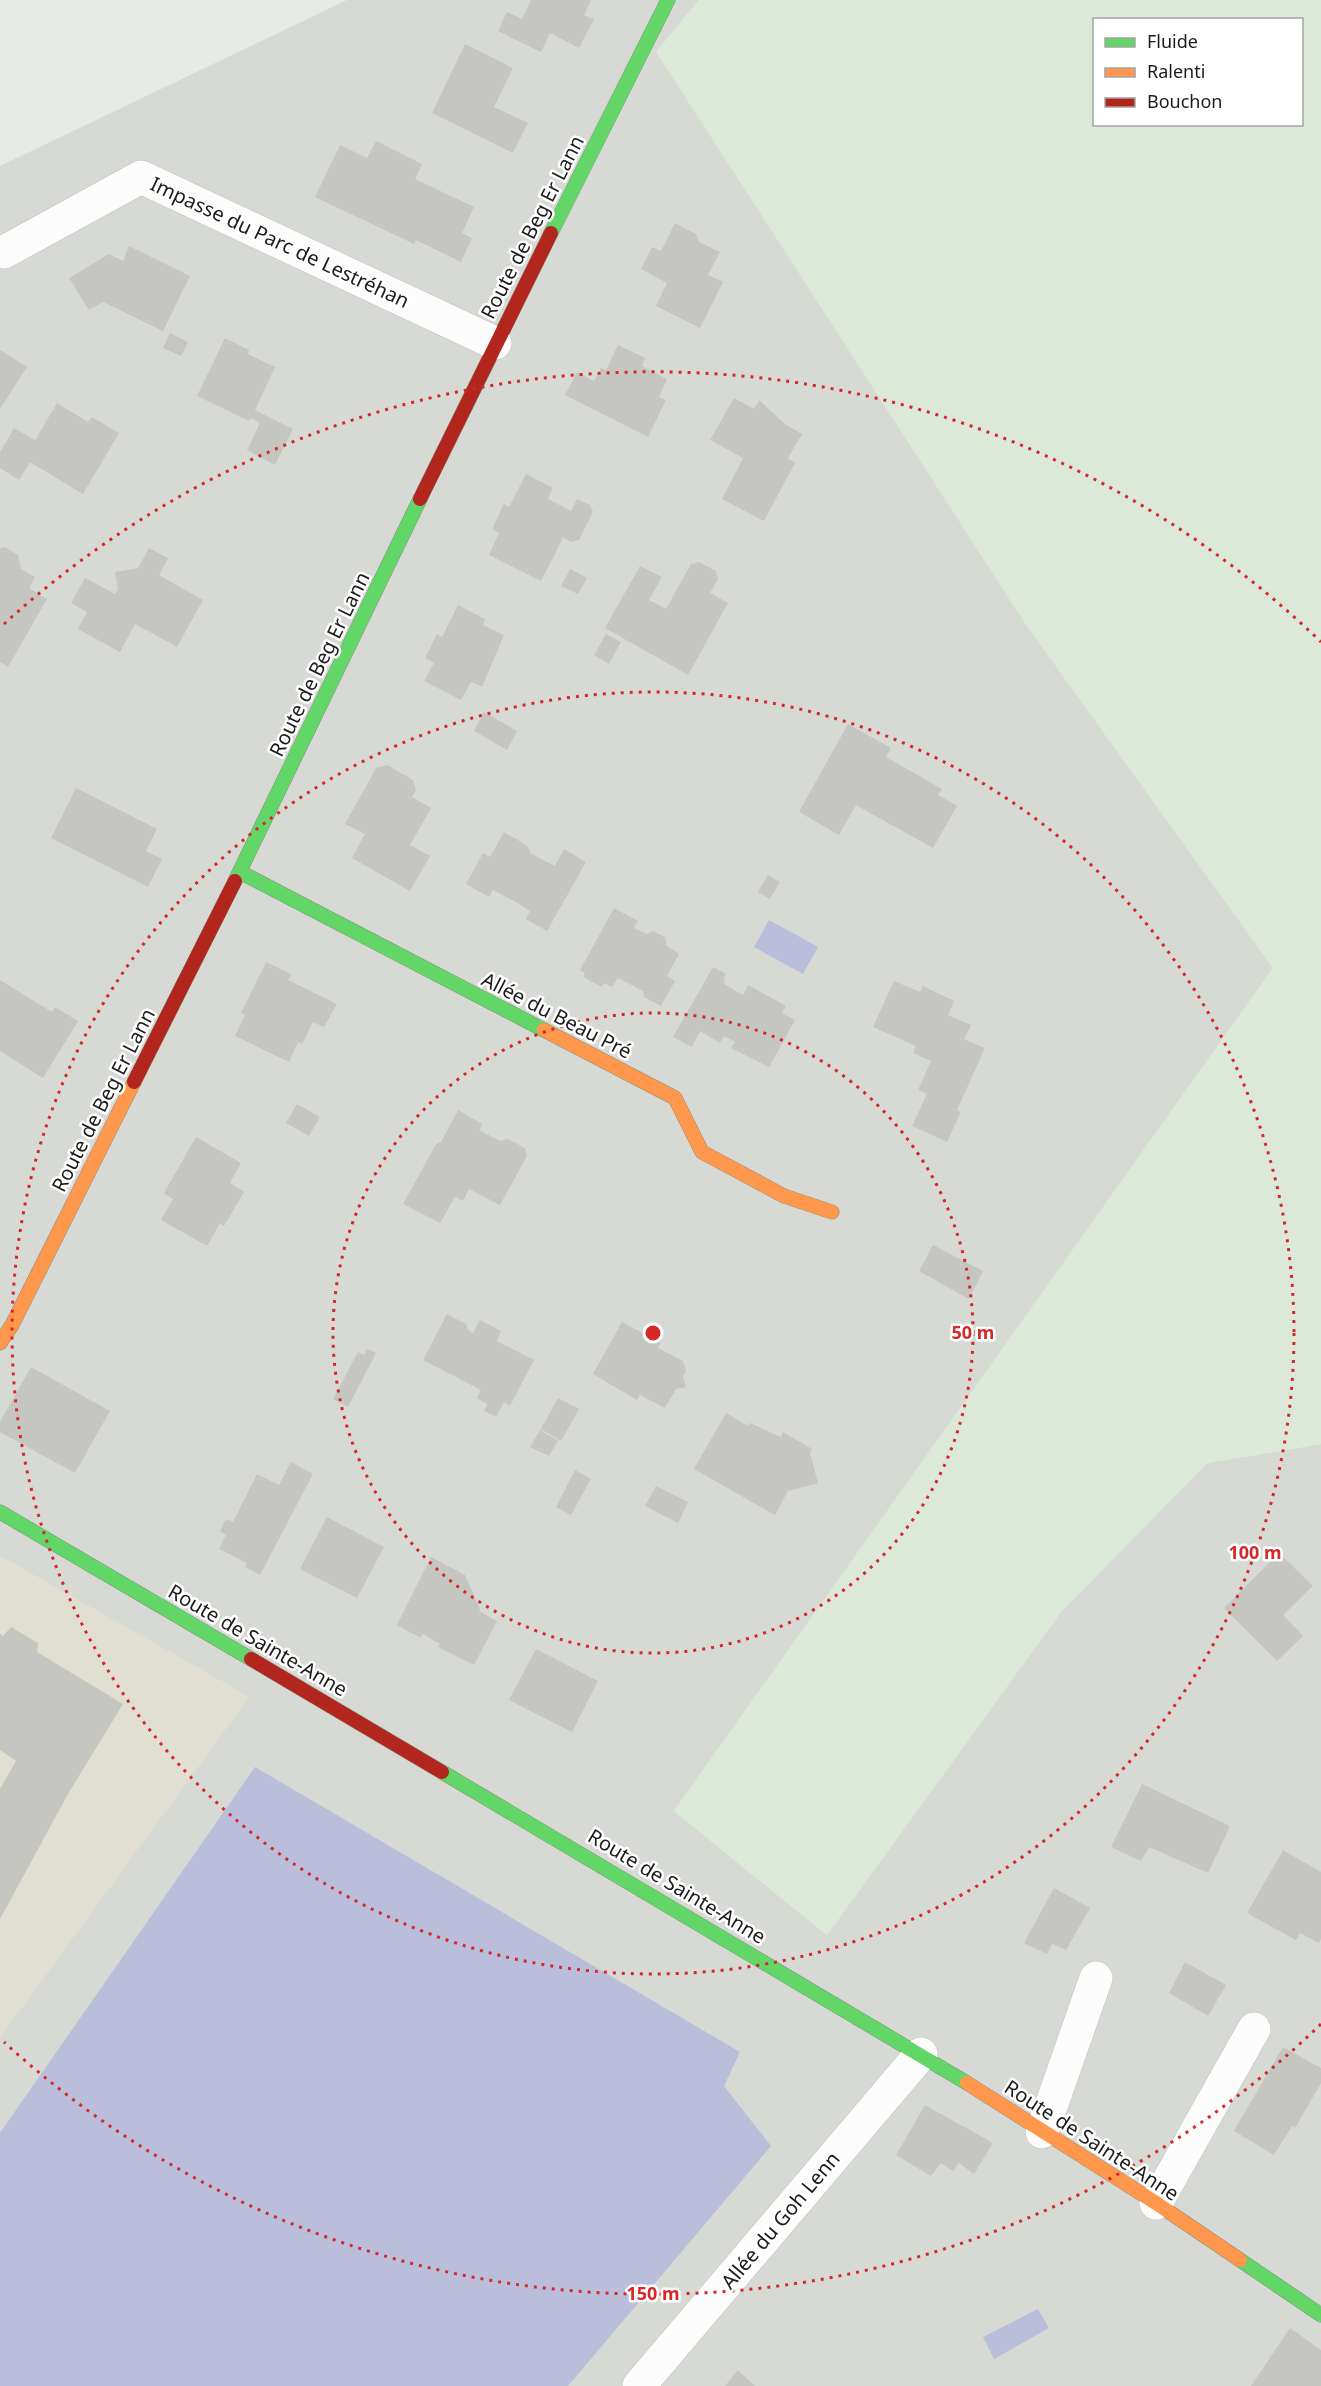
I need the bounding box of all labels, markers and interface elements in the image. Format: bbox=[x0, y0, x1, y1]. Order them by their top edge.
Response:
legend bbox=[1093, 18, 1303, 126]
text: Fluide bbox=[1147, 29, 1198, 53]
text: Ralenti bbox=[1147, 59, 1205, 83]
text: Bouchon bbox=[1147, 89, 1223, 113]
street label: Route de Beg Er Lann bbox=[474, 131, 590, 323]
street label: Impasse du Parc de Lestréhan bbox=[146, 170, 414, 314]
street label: Route de Beg Er Lann bbox=[263, 567, 375, 761]
street label: Allée du Beau Pré bbox=[477, 966, 637, 1064]
street label: Route de Beg Er Lann bbox=[45, 1004, 161, 1196]
text: 50 m bbox=[952, 1320, 994, 1344]
centre of rings bbox=[643, 1323, 663, 1343]
text: 100 m bbox=[1228, 1540, 1282, 1564]
street label: Route de Sainte-Anne bbox=[163, 1578, 353, 1702]
street label: Route de Sainte-Anne bbox=[583, 1822, 771, 1950]
street label: Route de Sainte-Anne bbox=[1000, 2073, 1184, 2207]
street label: Allée du Goh Lenn bbox=[715, 2146, 845, 2294]
text: 150 m bbox=[626, 2281, 680, 2305]

